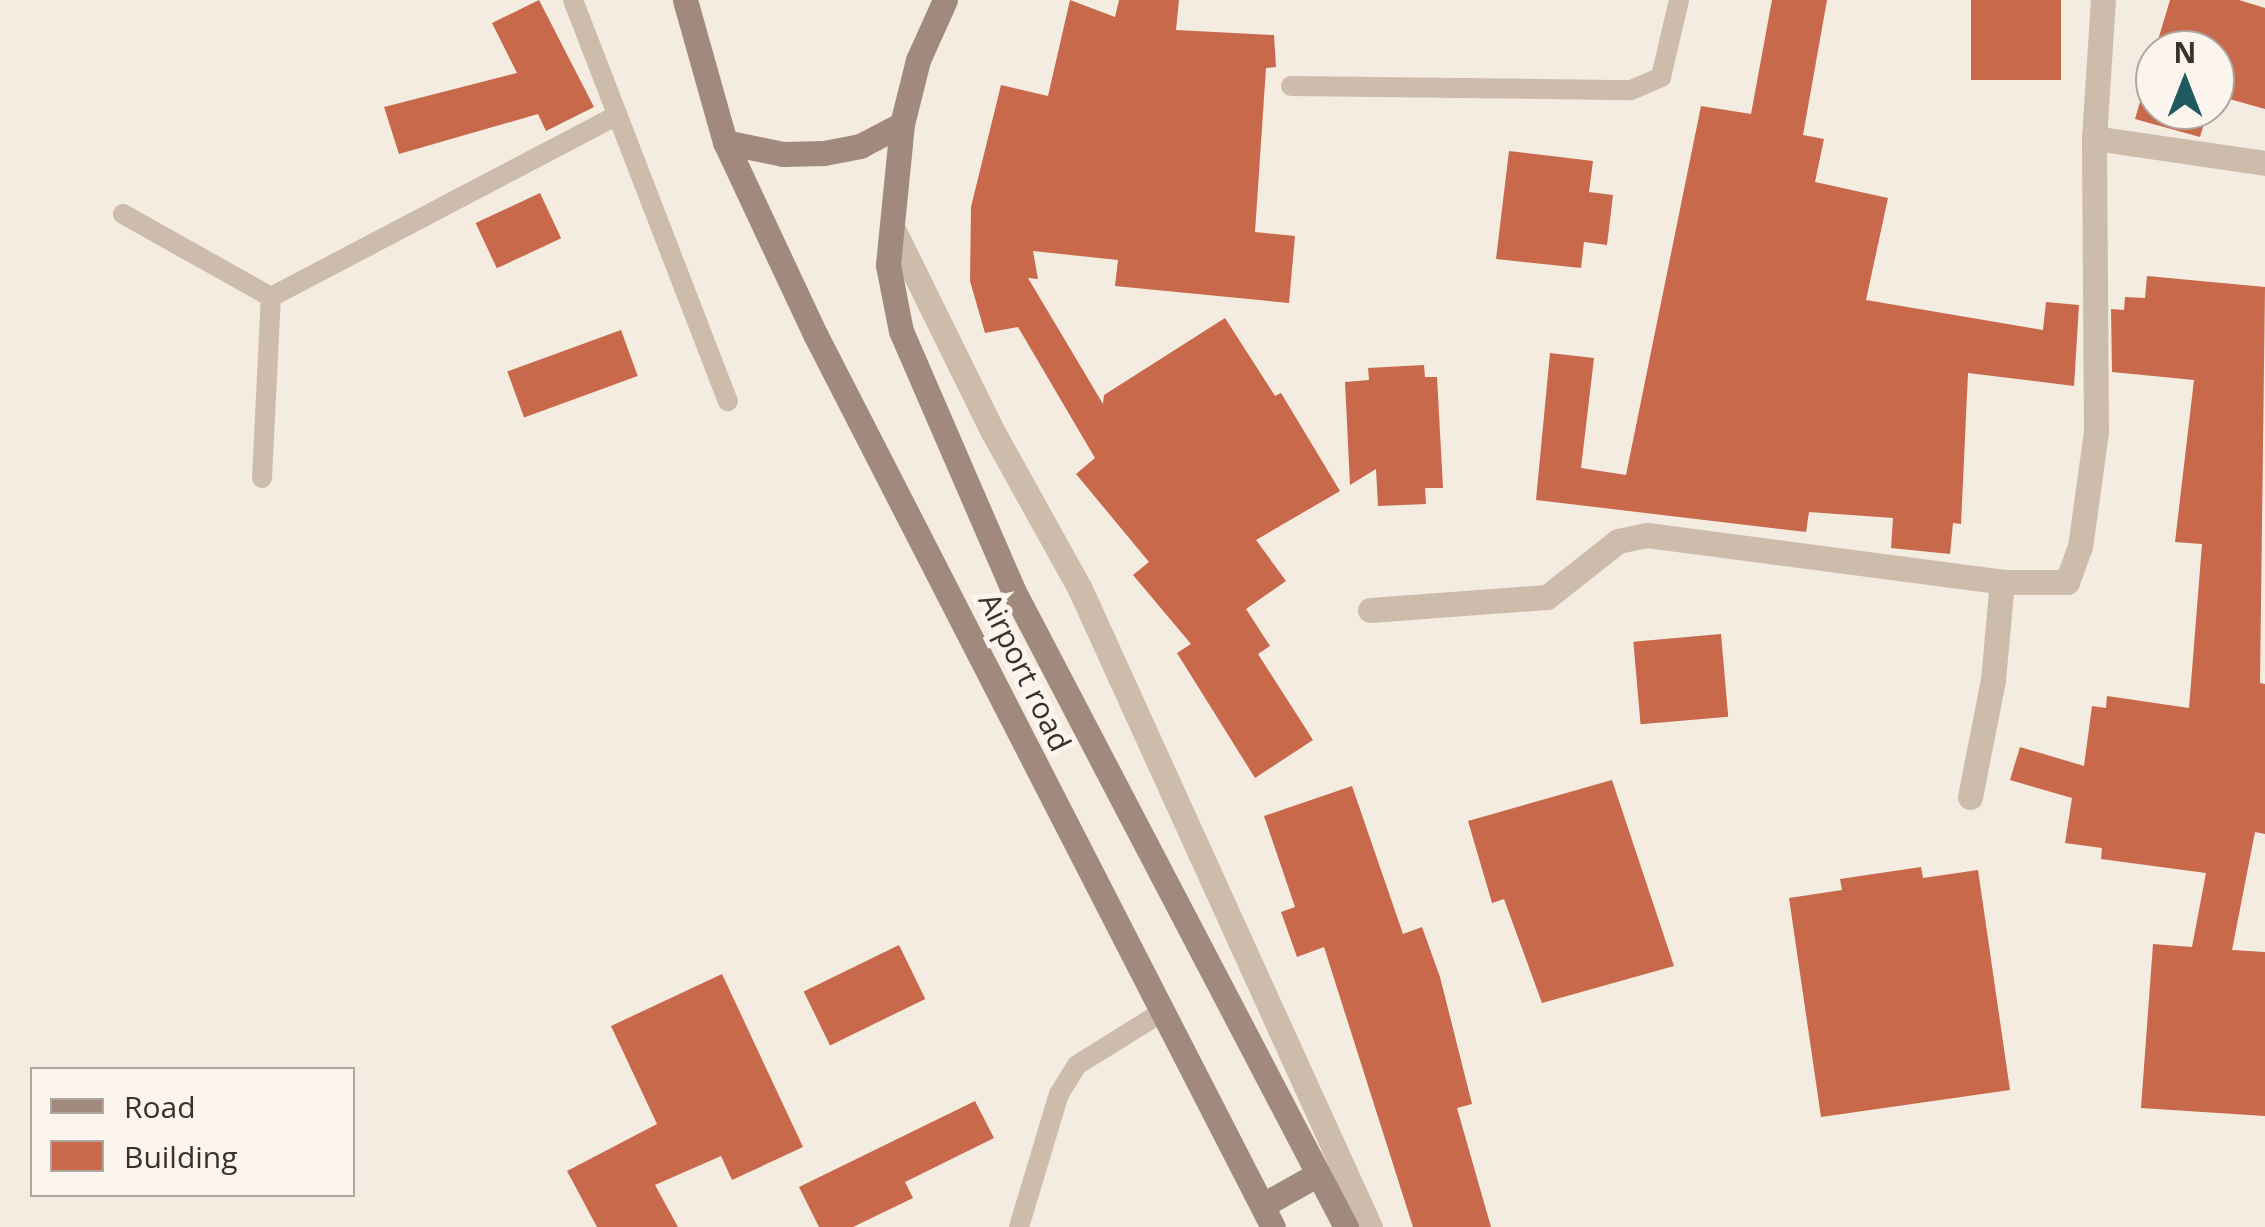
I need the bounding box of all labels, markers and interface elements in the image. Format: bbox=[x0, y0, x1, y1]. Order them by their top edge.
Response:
north arrow bbox=[2135, 30, 2235, 130]
text: N bbox=[2174, 33, 2196, 71]
street label: Airport road bbox=[971, 587, 1079, 757]
legend bbox=[30, 1067, 355, 1197]
text: Road bbox=[124, 1086, 196, 1127]
text: Building bbox=[124, 1136, 238, 1177]

